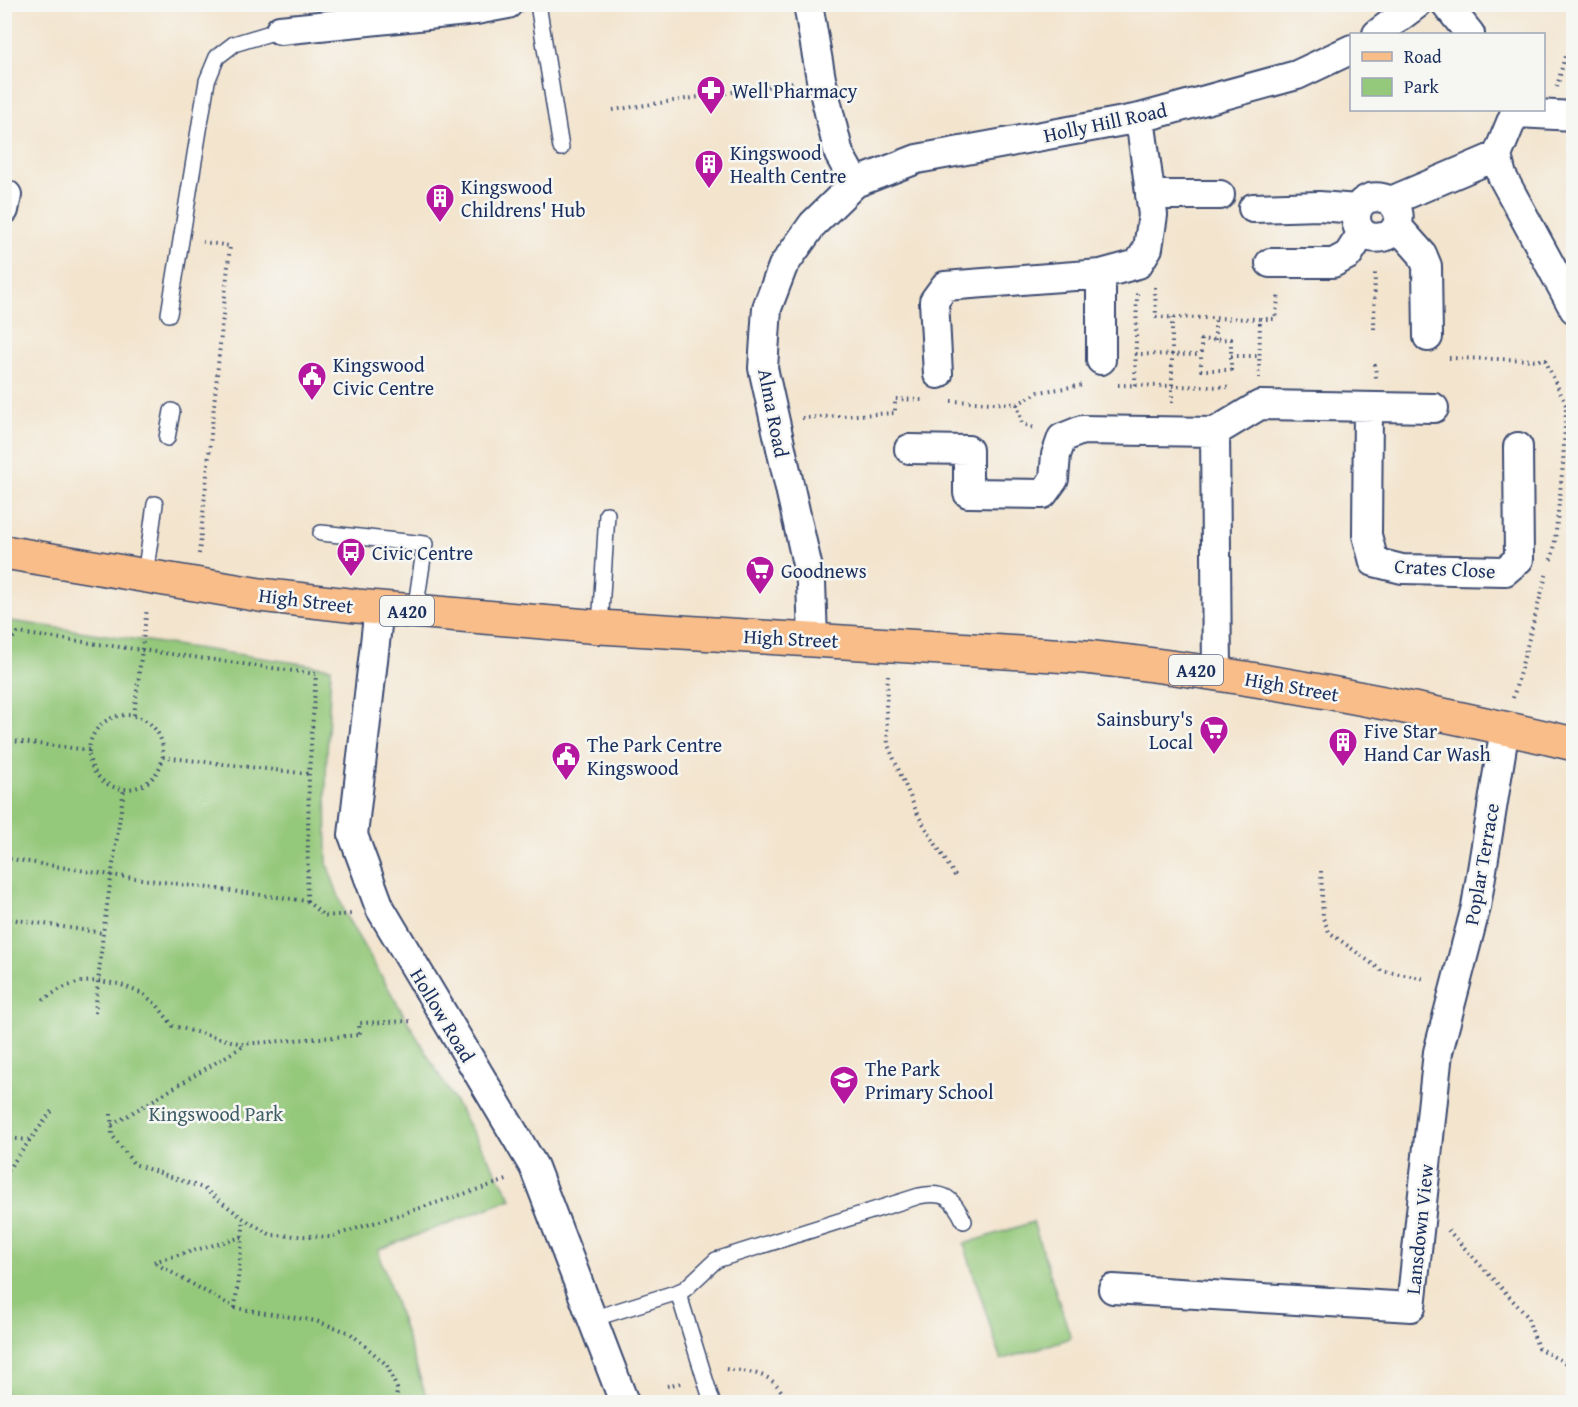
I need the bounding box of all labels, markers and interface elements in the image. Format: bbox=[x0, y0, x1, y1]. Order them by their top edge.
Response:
legend bbox=[1350, 33, 1545, 111]
text: Road bbox=[1404, 43, 1442, 70]
text: Park bbox=[1404, 73, 1440, 100]
pharmacy icon: Well Pharmacy bbox=[695, 74, 727, 116]
place label: Well Pharmacy bbox=[732, 76, 858, 105]
street label: Holly Hill Road bbox=[1041, 95, 1170, 149]
place label: Kingswood Health Centre bbox=[730, 138, 846, 190]
building icon: Kingswood Health Centre bbox=[693, 148, 725, 190]
place label: Kingswood Childrens' Hub bbox=[461, 172, 586, 224]
building icon: Kingswood Childrens' Hub bbox=[424, 182, 456, 224]
place label: Kingswood Civic Centre bbox=[333, 350, 434, 402]
public building icon: Kingswood Civic Centre bbox=[296, 360, 328, 402]
street label: Alma Road bbox=[751, 366, 797, 460]
bus stop icon: Civic Centre bbox=[335, 536, 367, 578]
place label: Civic Centre bbox=[372, 538, 473, 567]
street label: Crates Close bbox=[1394, 551, 1496, 585]
supermarket icon: Goodnews bbox=[744, 554, 776, 596]
place label: Goodnews bbox=[781, 556, 867, 585]
street label: High Street bbox=[257, 580, 355, 620]
road number: A420 bbox=[380, 596, 434, 626]
street label: High Street bbox=[743, 621, 839, 655]
road number: A420 bbox=[1169, 655, 1223, 685]
street label: High Street bbox=[1243, 663, 1341, 709]
place label: Sainsbury's Local bbox=[1097, 704, 1193, 756]
supermarket icon: Sainsbury's Local bbox=[1198, 714, 1230, 756]
place label: Five Star Hand Car Wash bbox=[1364, 716, 1491, 768]
building icon: Five Star Hand Car Wash bbox=[1327, 726, 1359, 768]
place label: The Park Centre Kingswood bbox=[587, 730, 722, 782]
public building icon: The Park Centre Kingswood bbox=[550, 740, 582, 782]
street label: Poplar Terrace bbox=[1456, 801, 1506, 927]
street label: Hollow Road bbox=[404, 963, 483, 1068]
place label: The Park Primary School bbox=[865, 1054, 994, 1106]
school or university icon: The Park Primary School bbox=[828, 1064, 860, 1106]
park label: Kingswood Park bbox=[149, 1099, 284, 1128]
street label: Lansdown View bbox=[1398, 1162, 1440, 1296]

